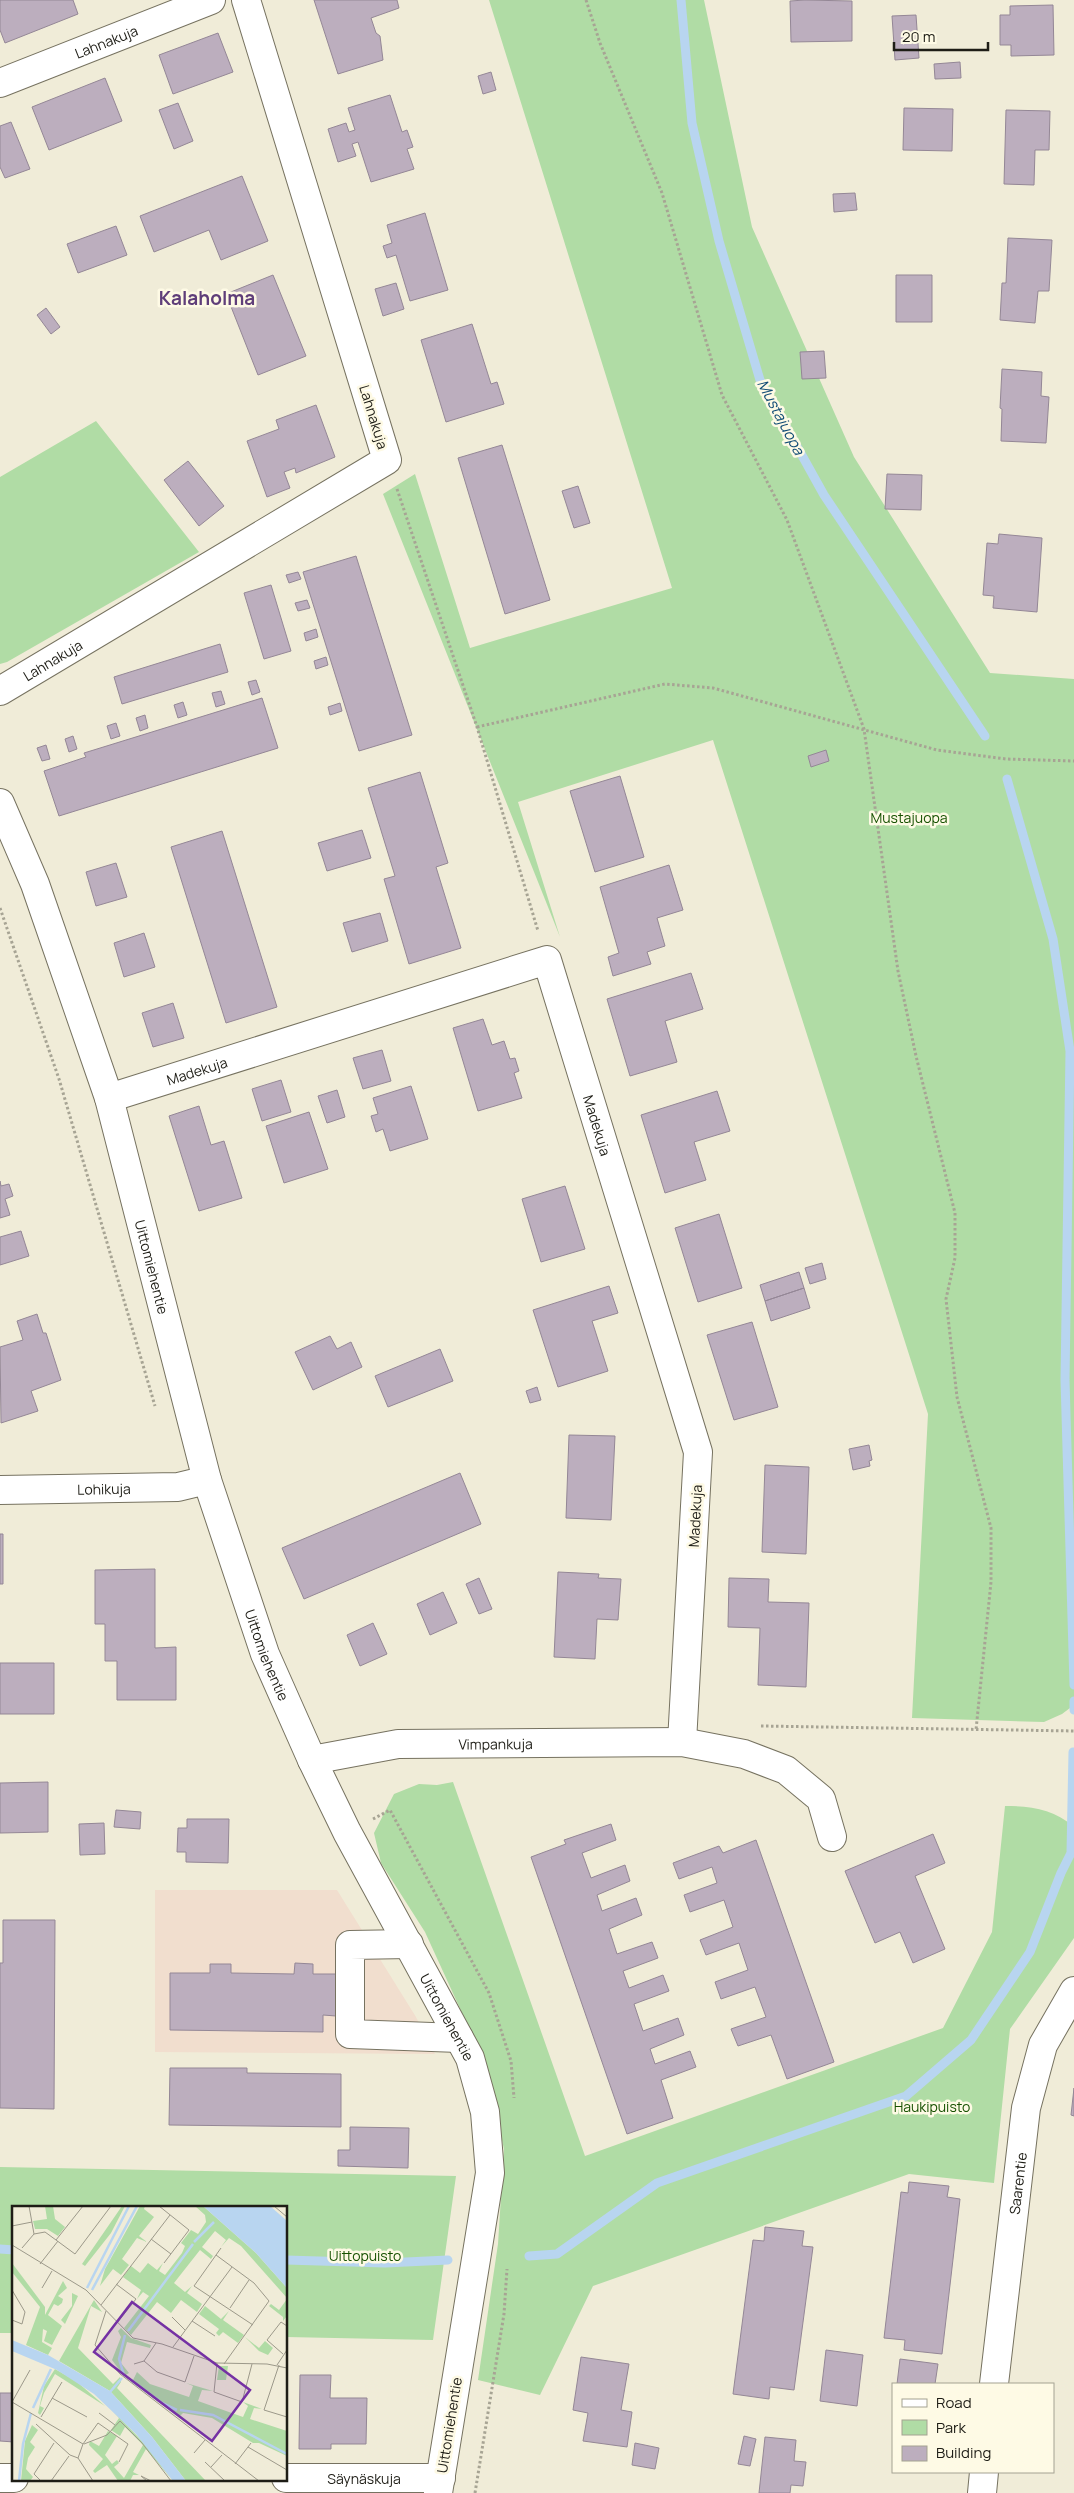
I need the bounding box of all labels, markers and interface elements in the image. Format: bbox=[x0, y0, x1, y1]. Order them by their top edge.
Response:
street label: Lahnakuja bbox=[72, 20, 140, 62]
scale bar bbox=[894, 20, 988, 52]
text: 20 m bbox=[902, 26, 935, 47]
district label: Kalaholma bbox=[159, 285, 255, 311]
water label: Mustajuopa bbox=[752, 376, 810, 459]
street label: Lahnakuja bbox=[355, 383, 393, 451]
street label: Lahnakuja bbox=[19, 635, 86, 685]
park label: Mustajuopa bbox=[871, 808, 948, 827]
street label: Madekuja bbox=[164, 1052, 229, 1089]
street label: Madekuja bbox=[579, 1092, 616, 1158]
street label: Uittomiehentie bbox=[131, 1218, 174, 1316]
street label: Lohikuja bbox=[77, 1478, 131, 1498]
street label: Madekuja bbox=[684, 1484, 706, 1548]
street label: Uittomiehentie bbox=[241, 1607, 294, 1704]
street label: Vimpankuja bbox=[458, 1734, 533, 1753]
street label: Uittomiehentie bbox=[416, 1970, 479, 2064]
park label: Haukipuisto bbox=[894, 2097, 970, 2116]
street label: Saarentie bbox=[1004, 2151, 1030, 2215]
inset map bbox=[12, 2206, 288, 2480]
park label: Uittopuisto bbox=[329, 2246, 401, 2265]
street label: Uittomiehentie bbox=[432, 2376, 466, 2474]
legend bbox=[892, 2383, 1054, 2473]
text: Road bbox=[936, 2392, 972, 2413]
text: Park bbox=[936, 2417, 966, 2438]
text: Building bbox=[936, 2442, 991, 2463]
street label: Säynäskuja bbox=[327, 2469, 401, 2488]

